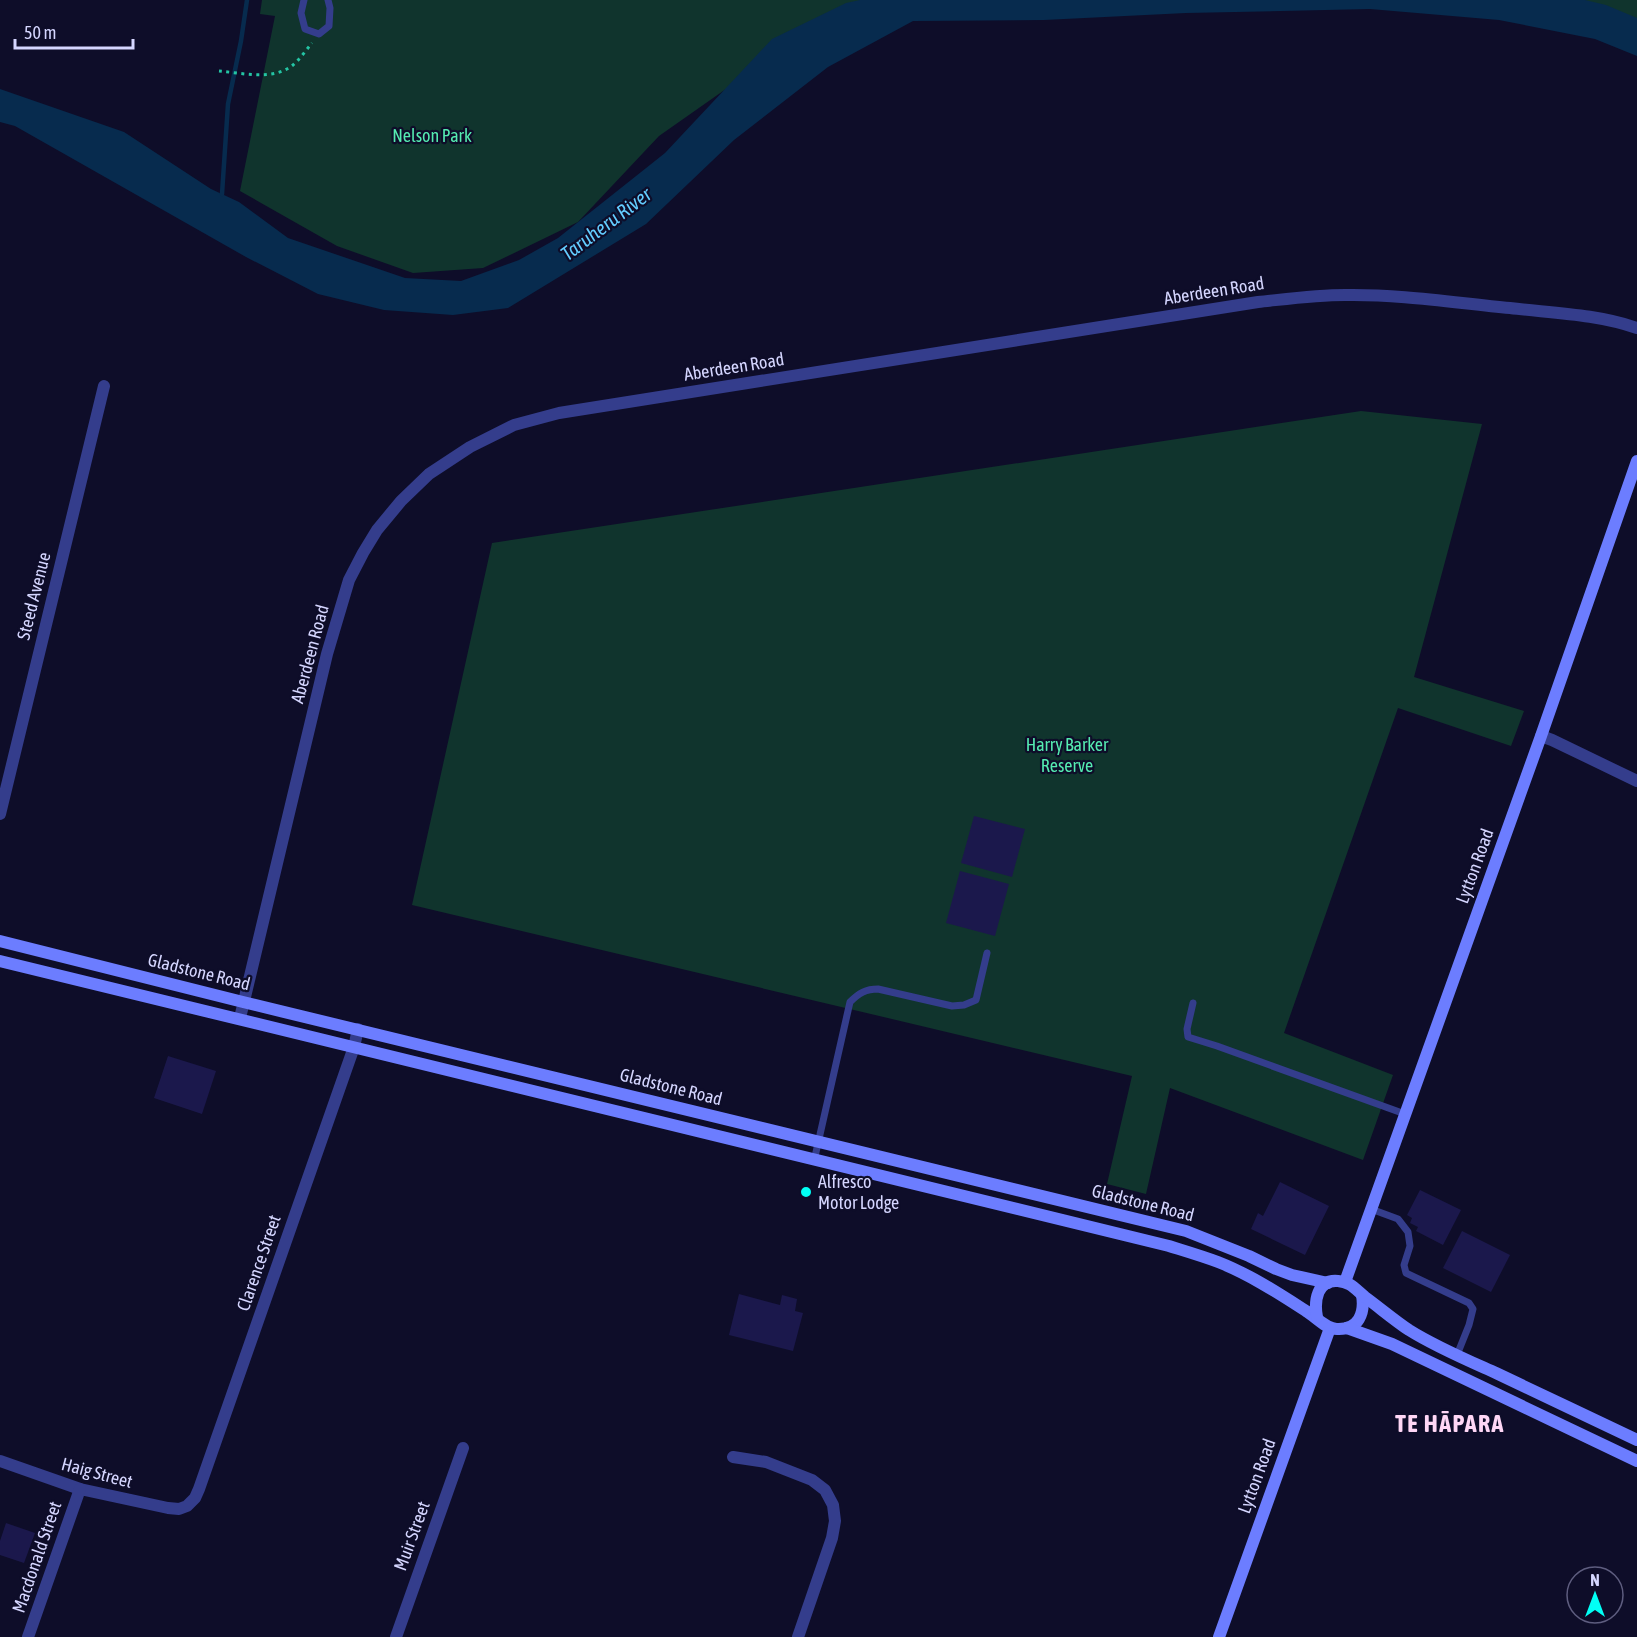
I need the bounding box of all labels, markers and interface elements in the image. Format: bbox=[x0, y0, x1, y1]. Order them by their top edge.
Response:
scale bar bbox=[15, 12, 134, 50]
text: 50 m bbox=[24, 22, 56, 43]
park label: Nelson Park bbox=[392, 125, 472, 146]
water label: Taruheru River bbox=[556, 182, 656, 265]
street label: Aberdeen Road bbox=[1162, 272, 1266, 309]
street label: Aberdeen Road bbox=[682, 348, 786, 385]
street label: Steed Avenue bbox=[12, 550, 55, 642]
street label: Aberdeen Road bbox=[286, 602, 333, 705]
park label: Harry Barker Reserve bbox=[1026, 734, 1109, 776]
street label: Lytton Road bbox=[1451, 826, 1498, 906]
street label: Gladstone Road bbox=[146, 949, 252, 994]
street label: Gladstone Road bbox=[618, 1064, 724, 1109]
place label: Alfresco Motor Lodge bbox=[818, 1171, 899, 1213]
street label: Gladstone Road bbox=[1090, 1180, 1196, 1225]
marker: Alfresco Motor Lodge bbox=[799, 1185, 813, 1199]
street label: Clarence Street bbox=[232, 1212, 285, 1314]
district label: TE HĀPARA bbox=[1395, 1410, 1505, 1437]
street label: Lytton Road bbox=[1233, 1436, 1280, 1516]
street label: Haig Street bbox=[59, 1453, 135, 1492]
street label: Macdonald Street bbox=[8, 1498, 65, 1615]
street label: Muir Street bbox=[389, 1498, 434, 1573]
north arrow bbox=[1565, 1565, 1625, 1625]
text: N bbox=[1590, 1571, 1600, 1589]

